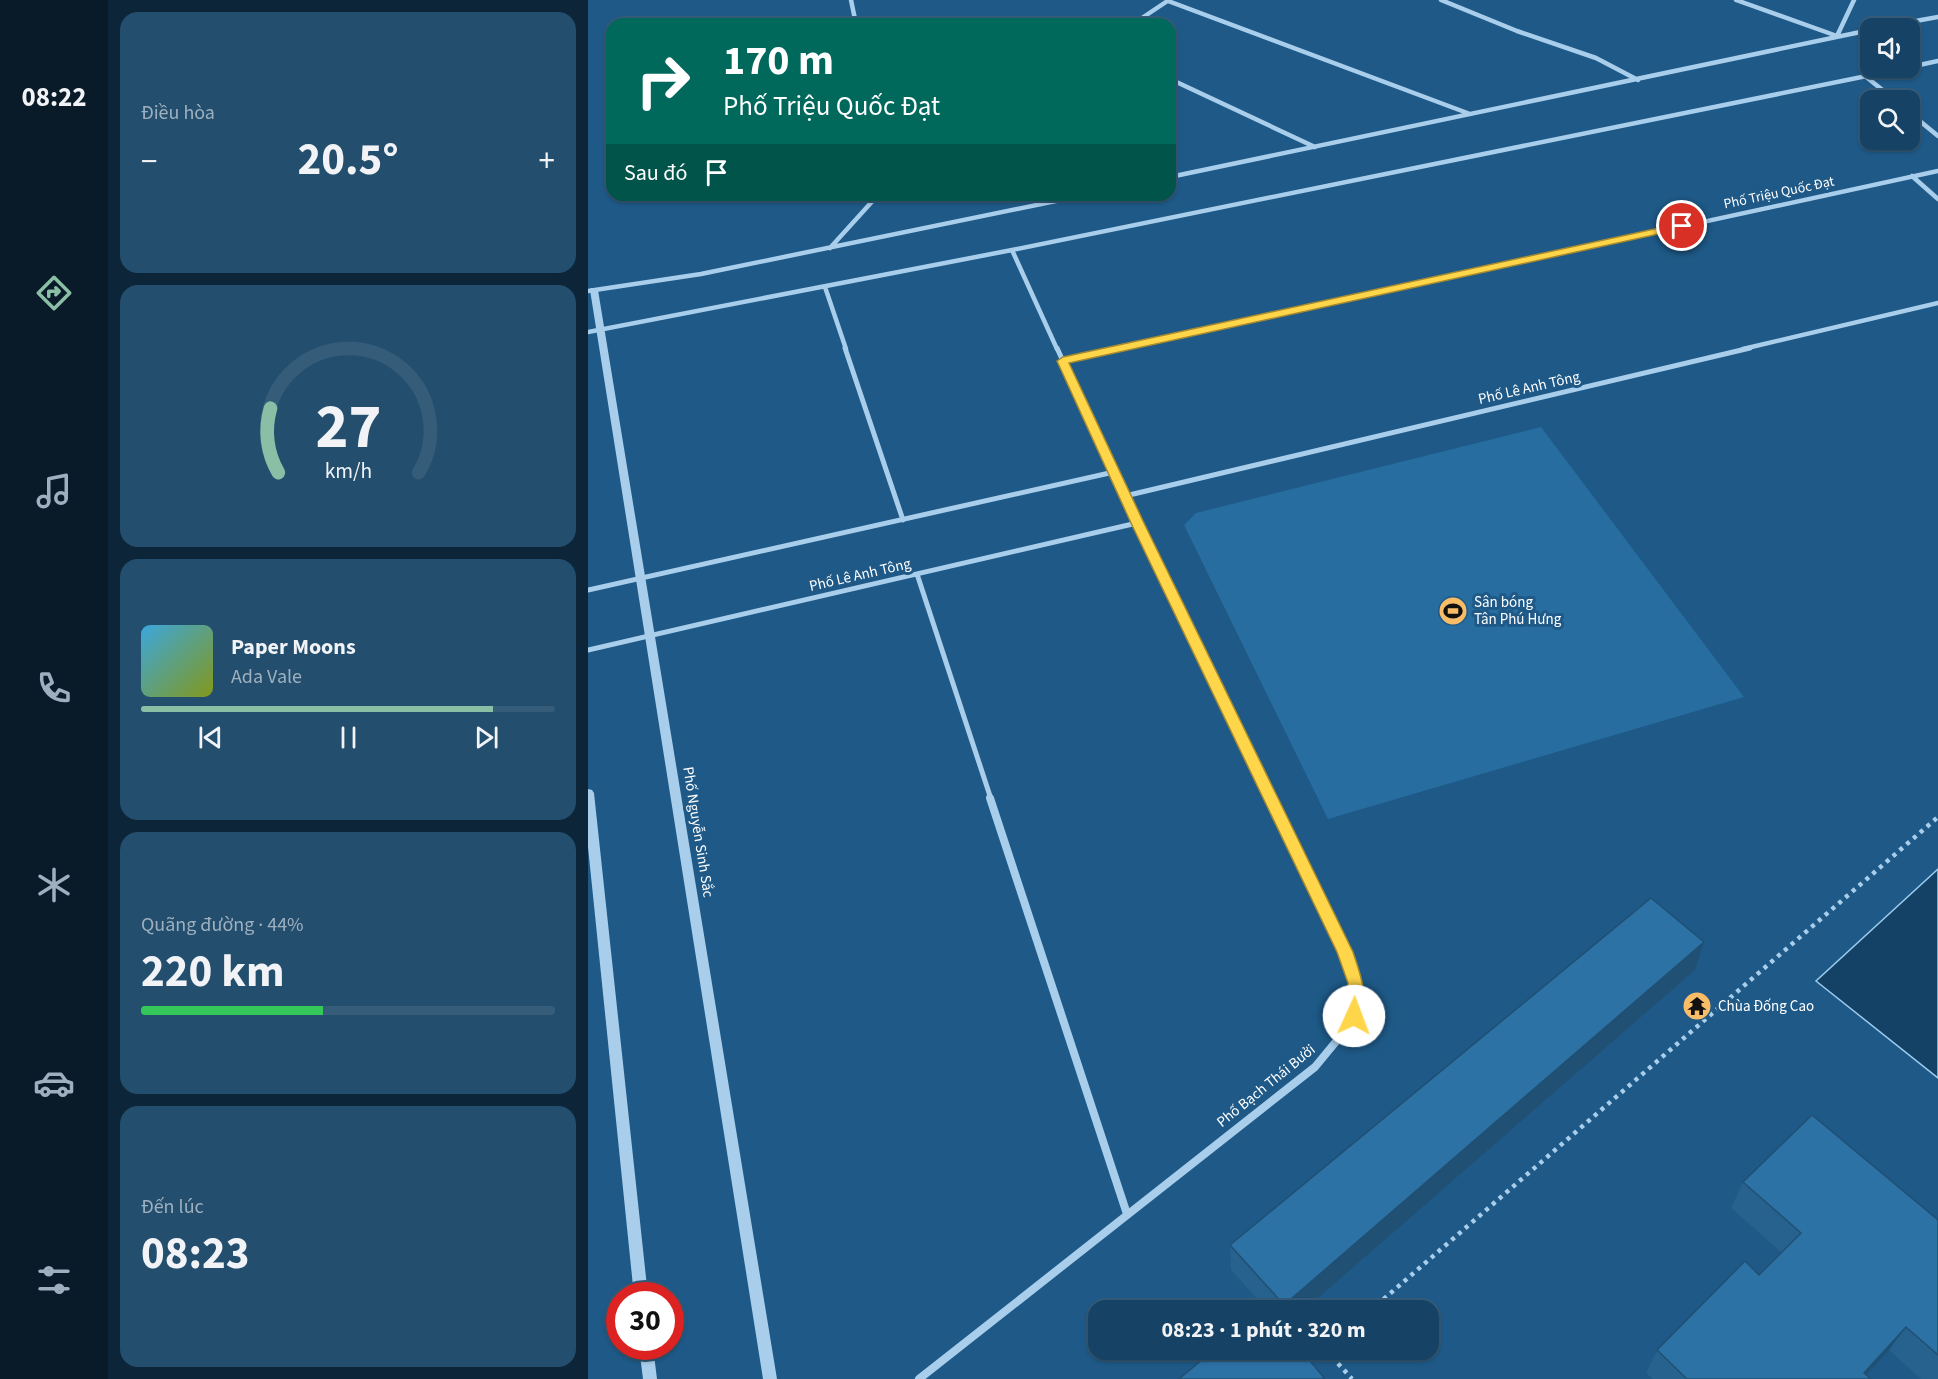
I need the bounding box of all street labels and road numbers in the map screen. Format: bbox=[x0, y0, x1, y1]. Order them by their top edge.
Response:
street label: Phố Triệu Quốc Đạt bbox=[1722, 171, 1836, 214]
street label: Phố Lê Anh Tông bbox=[1476, 366, 1582, 410]
street label: Phố Lê Anh Tông bbox=[807, 553, 913, 597]
street label: Phố Nguyễn Sinh Sắc bbox=[677, 765, 719, 899]
street label: Phố Bạch Thái Bưởi bbox=[1212, 1040, 1320, 1132]

